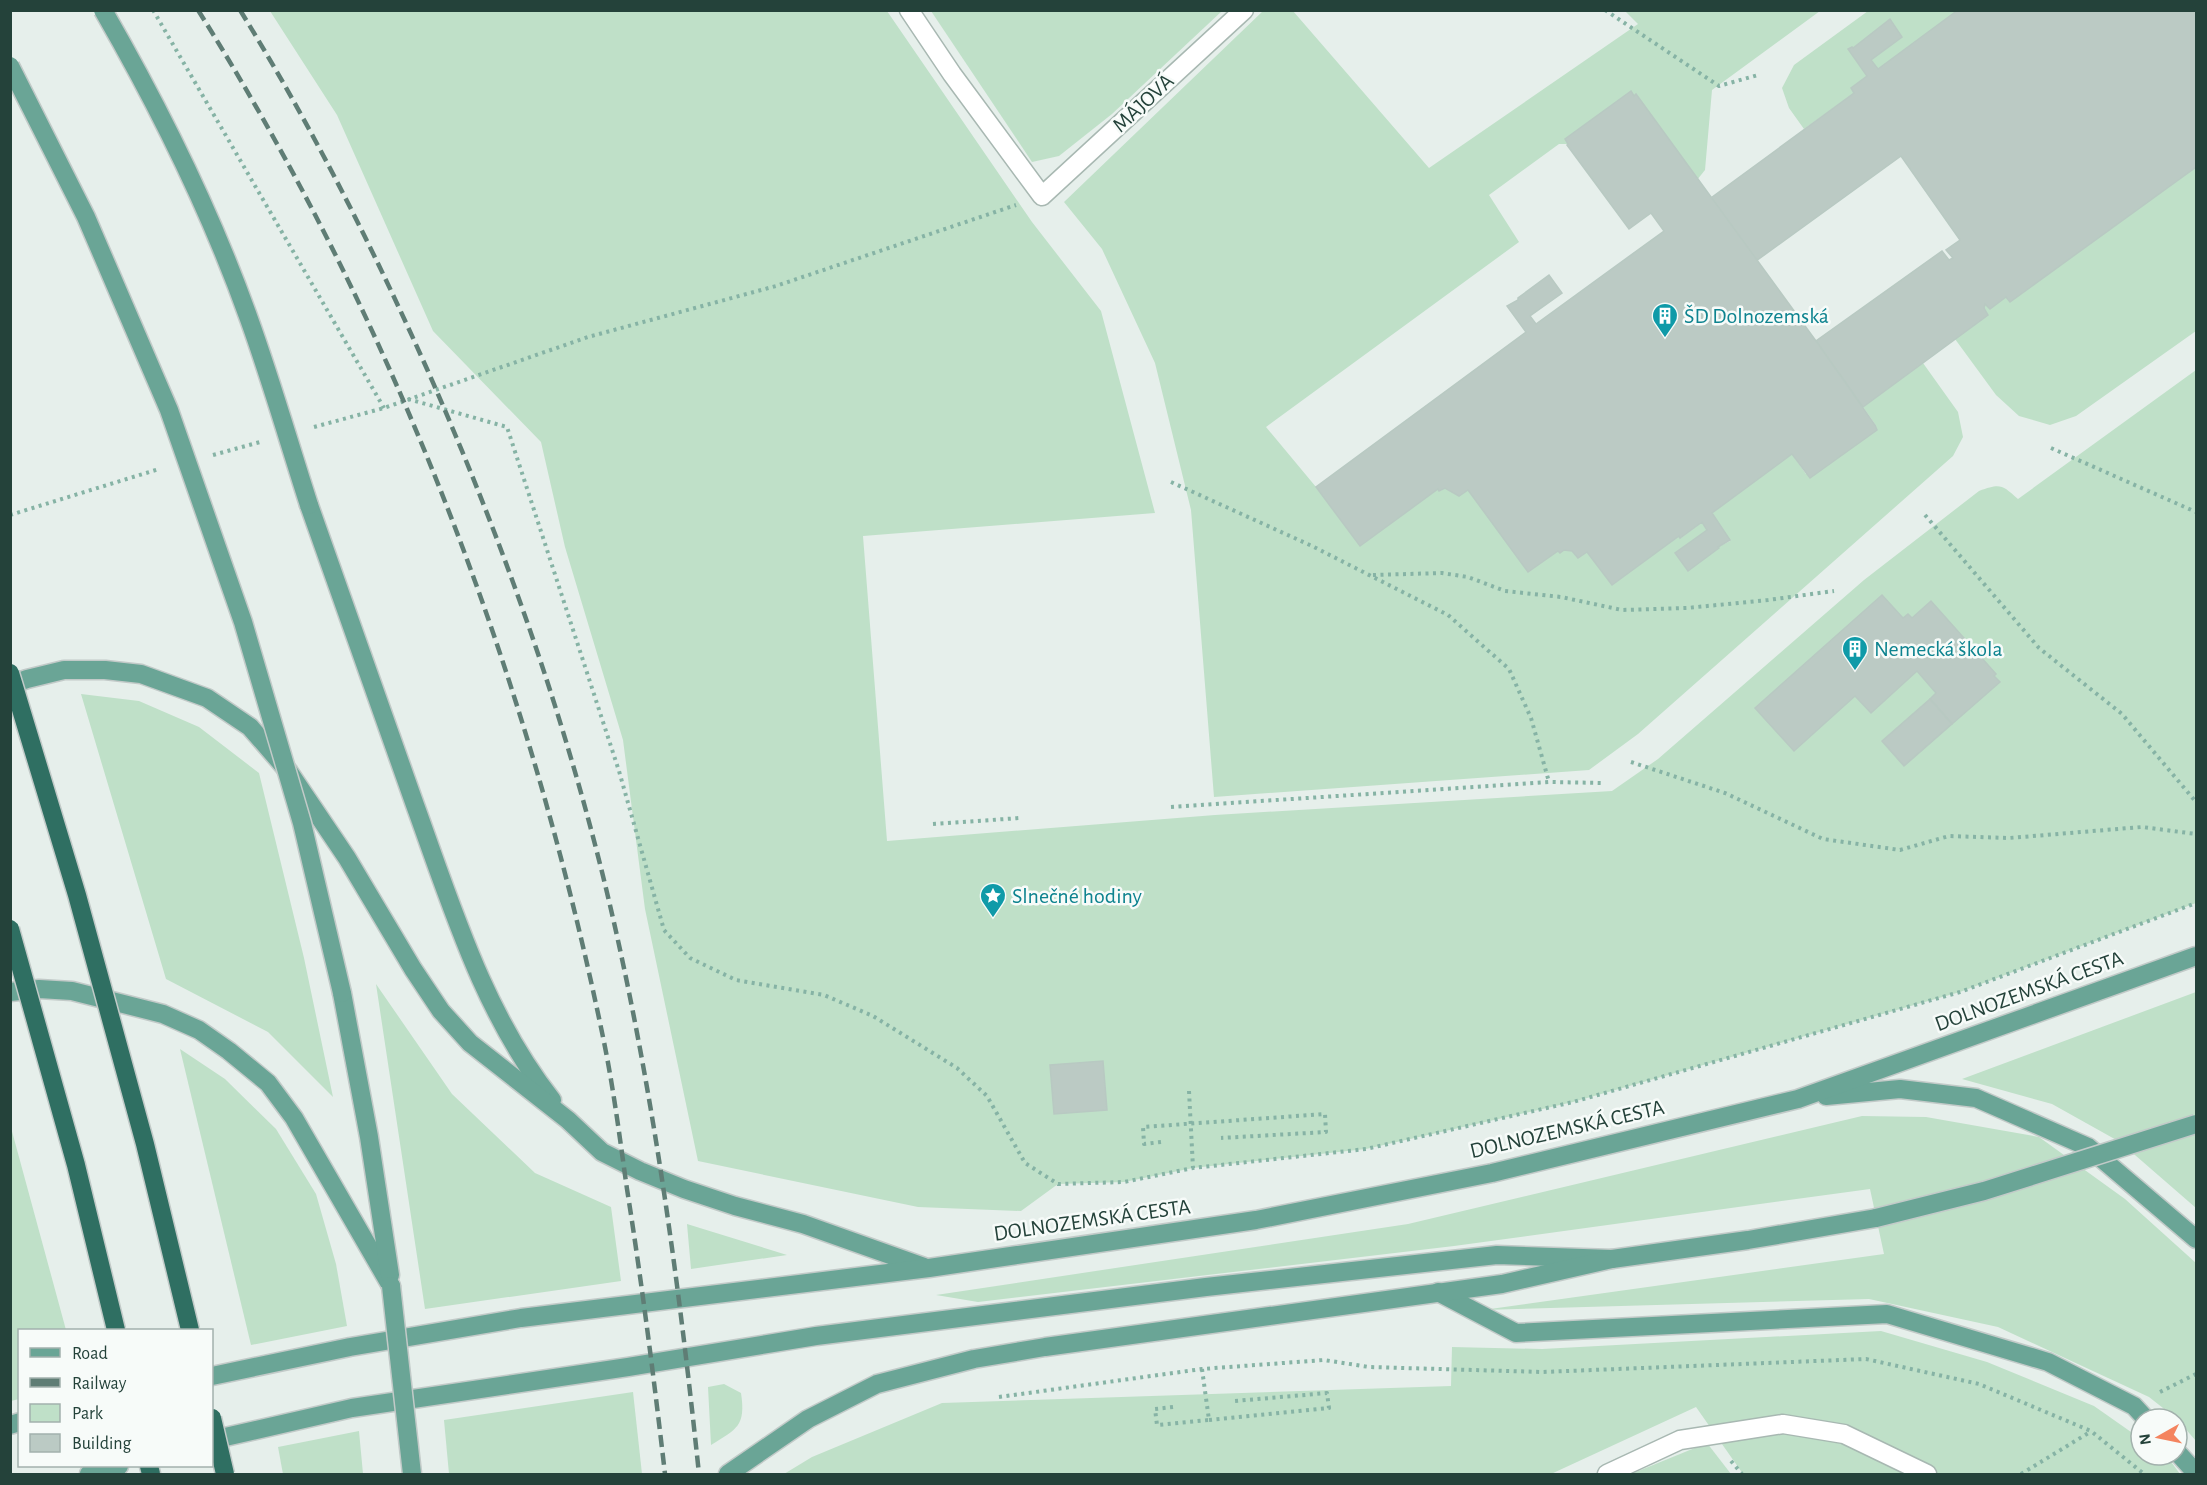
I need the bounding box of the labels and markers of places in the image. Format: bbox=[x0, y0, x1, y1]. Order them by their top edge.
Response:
building icon: ŠD Dolnozemská bbox=[1650, 301, 1680, 339]
place label: ŠD Dolnozemská bbox=[1684, 304, 1829, 327]
building icon: Nemecká škola bbox=[1840, 634, 1870, 672]
place label: Nemecká škola bbox=[1874, 638, 2003, 660]
place icon: Slnečné hodiny bbox=[978, 881, 1008, 919]
place label: Slnečné hodiny bbox=[1012, 885, 1142, 907]

